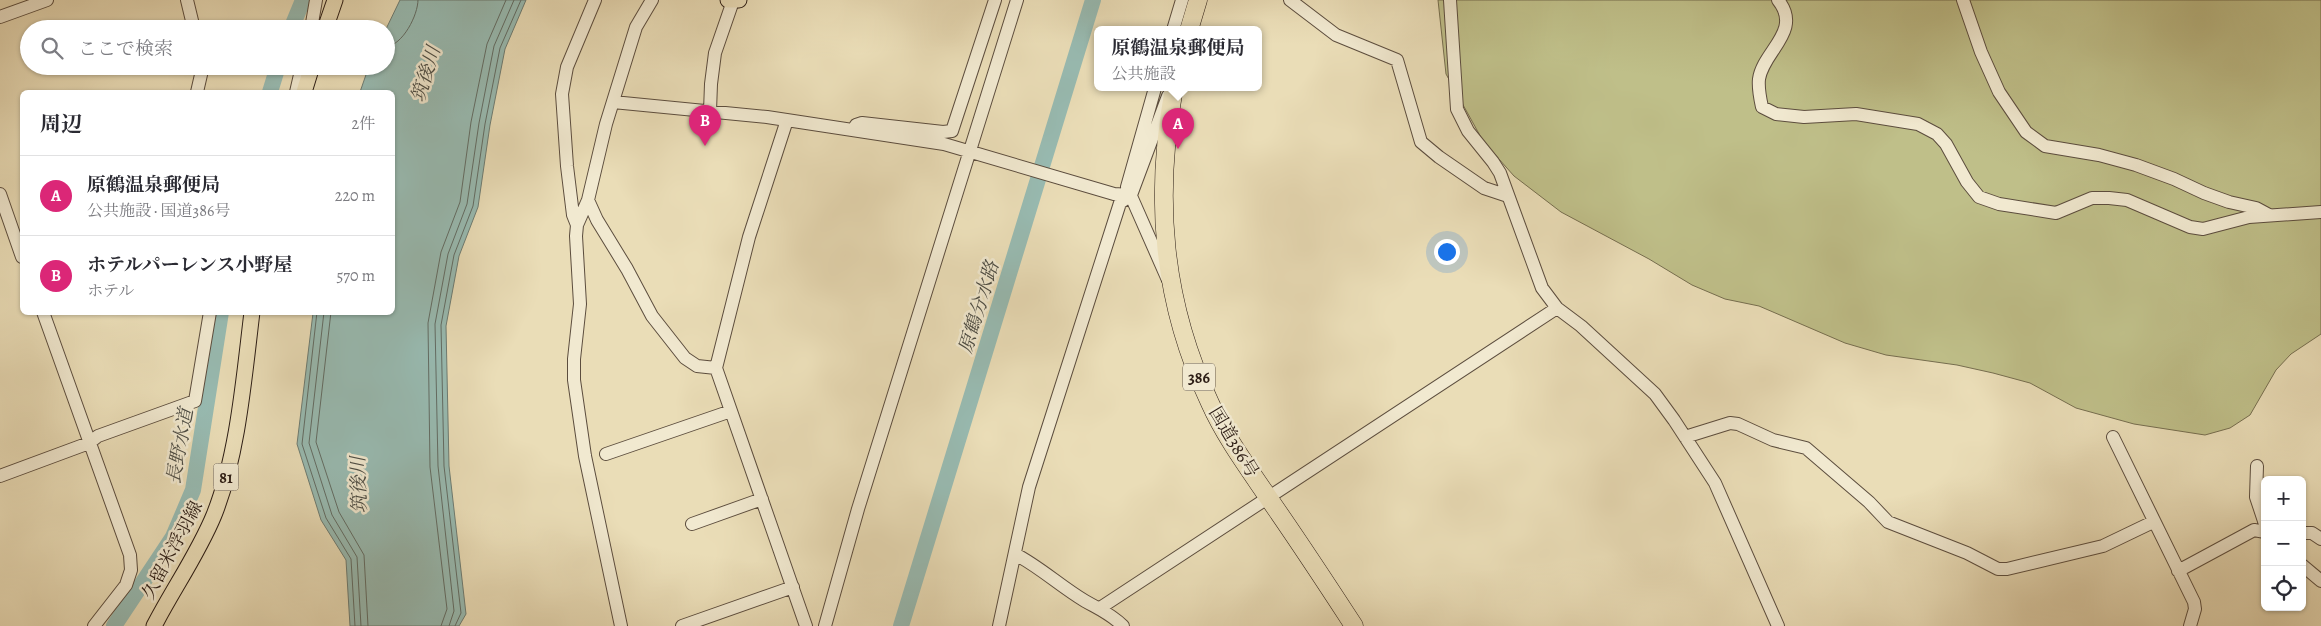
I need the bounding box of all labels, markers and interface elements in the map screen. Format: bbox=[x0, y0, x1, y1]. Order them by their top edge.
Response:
search box bbox=[20, 20, 395, 75]
popup bbox=[1094, 26, 1262, 91]
icon: search bbox=[38, 34, 66, 62]
text: 原鶴温泉郵便局 bbox=[1111, 35, 1245, 61]
text: ここで検索 bbox=[78, 36, 173, 62]
water label: 筑後川 bbox=[405, 41, 447, 105]
text: 公共施設 bbox=[1111, 63, 1176, 85]
pin: B bbox=[689, 105, 721, 146]
pin: A bbox=[1162, 108, 1194, 149]
text: 周辺 bbox=[40, 110, 82, 138]
text: 2件 bbox=[351, 113, 375, 135]
text: 原鶴温泉郵便局 bbox=[87, 172, 220, 198]
text: A bbox=[51, 185, 61, 207]
text: 220 m bbox=[335, 185, 375, 207]
text: 公共施設 · 国道386号 bbox=[87, 200, 230, 222]
your location bbox=[1434, 239, 1460, 265]
text: ホテルパーレンス小野屋 bbox=[87, 252, 292, 278]
water label: 原鶴分水路 bbox=[953, 256, 1006, 357]
text: B bbox=[51, 265, 61, 287]
text: 570 m bbox=[336, 265, 375, 287]
text: ホテル bbox=[87, 280, 134, 302]
road number: 386 bbox=[1183, 364, 1215, 391]
street label: 国道386号 bbox=[1203, 402, 1265, 482]
water label: 長野水道 bbox=[161, 404, 200, 486]
water label: 筑後川 bbox=[345, 454, 373, 514]
road number: 81 bbox=[214, 464, 238, 491]
map controls bbox=[2261, 476, 2306, 611]
button: + bbox=[2261, 476, 2306, 521]
street label: 久留米浮羽線 bbox=[136, 497, 208, 603]
button: − bbox=[2261, 521, 2306, 566]
button: locate bbox=[2261, 566, 2306, 611]

